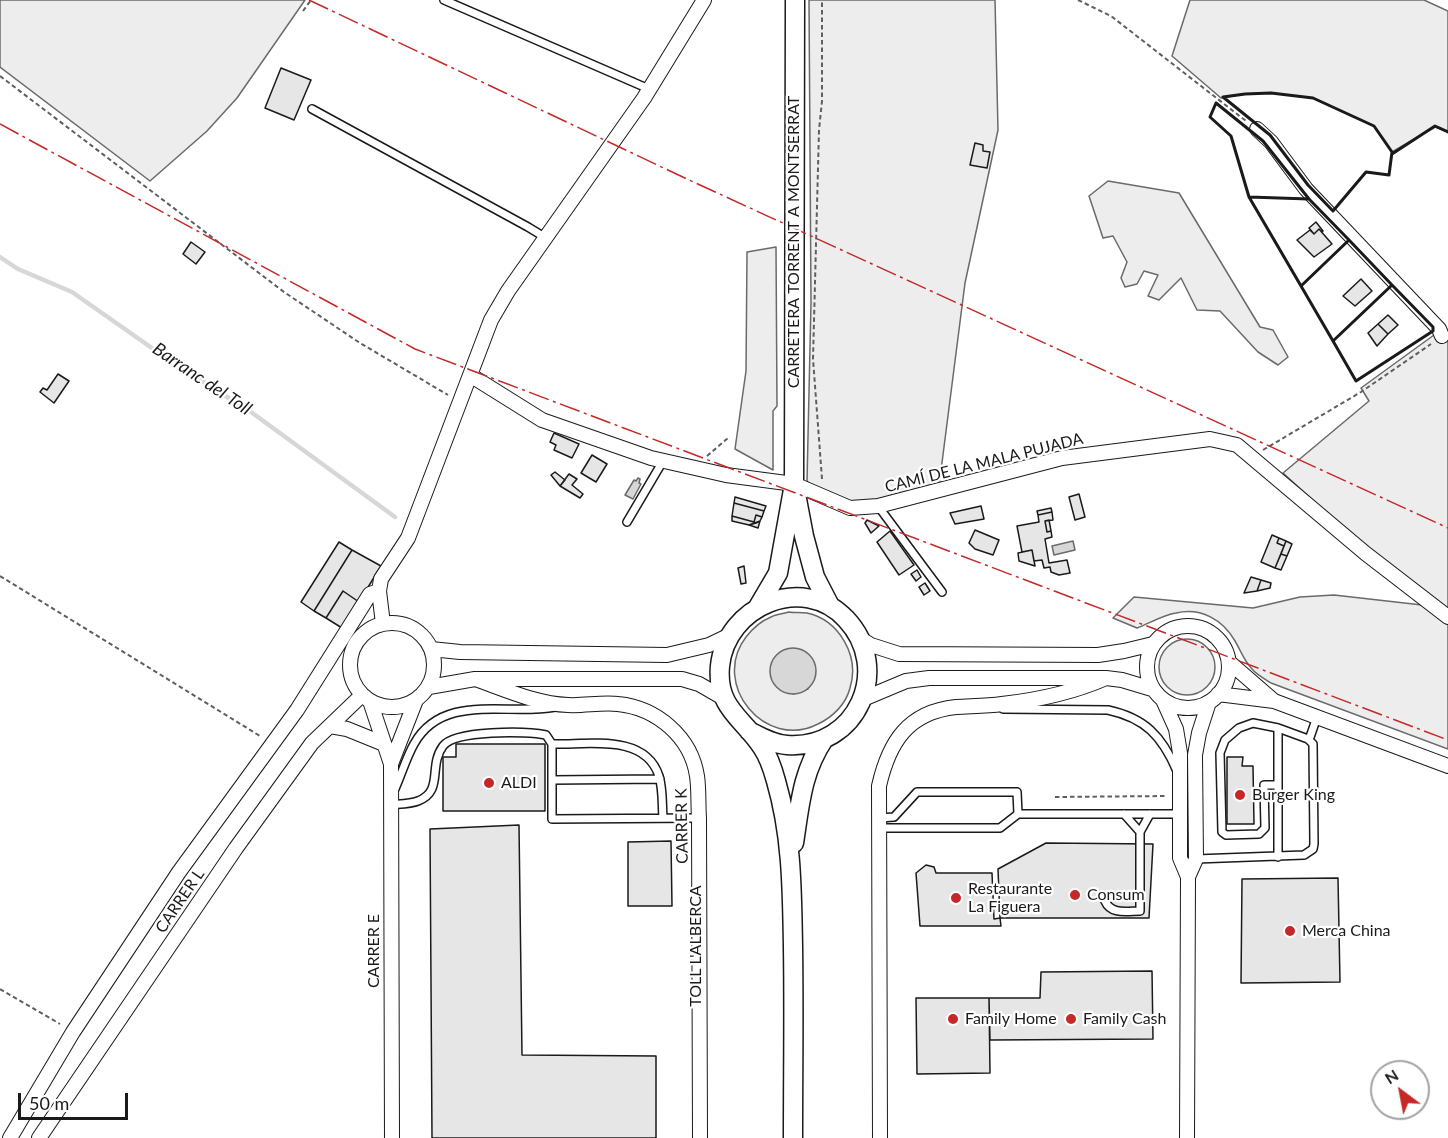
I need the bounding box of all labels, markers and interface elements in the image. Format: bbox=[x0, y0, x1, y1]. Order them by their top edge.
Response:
street label: CARRETERA TORRENT A MONTSERRAT bbox=[784, 96, 804, 388]
water label: Barranc del Toll bbox=[148, 338, 256, 420]
street label: CAMÍ DE LA MALA PUJADA bbox=[883, 429, 1085, 497]
place label: ALDI bbox=[501, 773, 537, 793]
marker: ALDI bbox=[482, 776, 496, 790]
place label: Burger King bbox=[1252, 785, 1335, 805]
street label: CARRER K bbox=[672, 788, 692, 864]
marker: Burger King bbox=[1233, 788, 1247, 802]
street label: CARRER L bbox=[152, 865, 208, 937]
place label: Restaurante La Figuera bbox=[968, 879, 1052, 917]
street label: TOLL L'ALBERCA bbox=[686, 885, 706, 1007]
place label: Consum bbox=[1087, 885, 1145, 905]
marker: Consum bbox=[1068, 888, 1082, 902]
marker: Restaurante La Figuera bbox=[949, 891, 963, 905]
street label: CARRER E bbox=[364, 914, 384, 988]
place label: Merca China bbox=[1302, 921, 1391, 941]
marker: Merca China bbox=[1283, 924, 1297, 938]
place label: Family Home bbox=[965, 1009, 1057, 1029]
place label: Family Cash bbox=[1083, 1009, 1166, 1029]
marker: Family Home bbox=[946, 1012, 960, 1026]
marker: Family Cash bbox=[1064, 1012, 1078, 1026]
north arrow bbox=[1370, 1060, 1430, 1120]
text: N bbox=[1381, 1065, 1402, 1087]
scale bar bbox=[21, 1081, 130, 1119]
text: 50 m bbox=[29, 1092, 69, 1114]

